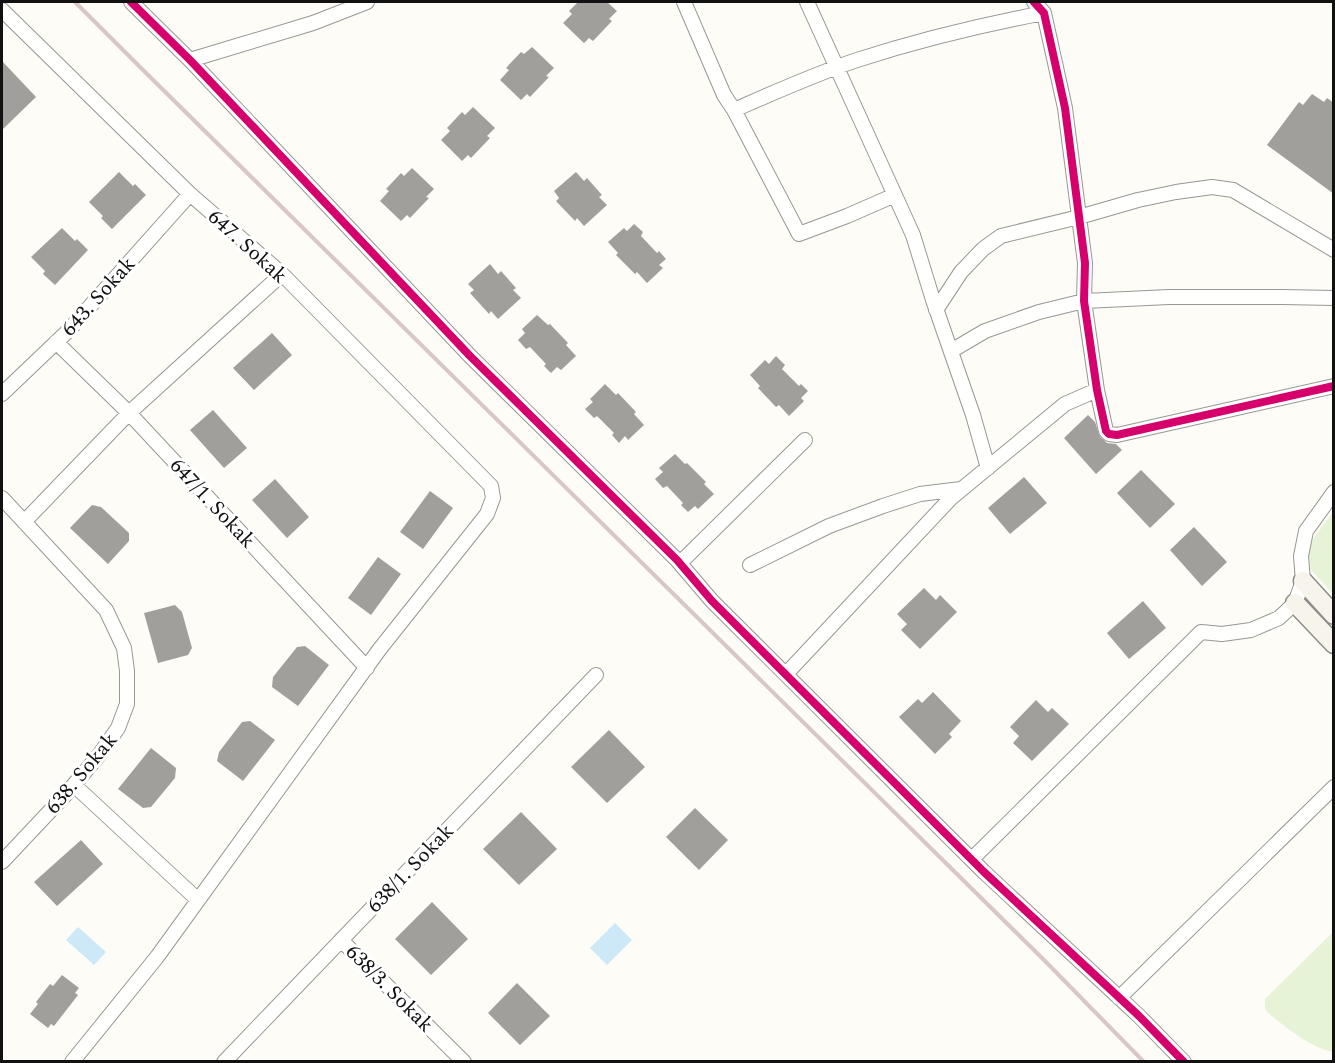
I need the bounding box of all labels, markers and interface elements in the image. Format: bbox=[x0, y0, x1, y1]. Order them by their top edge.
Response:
street label: 647. Sokak bbox=[200, 202, 295, 292]
street label: 643. Sokak bbox=[54, 249, 144, 344]
street label: 647/1. Sokak bbox=[162, 451, 263, 556]
street label: 638. Sokak bbox=[38, 726, 126, 822]
street label: 638/1. Sokak bbox=[360, 816, 462, 921]
street label: 638/3. Sokak bbox=[338, 937, 441, 1041]

